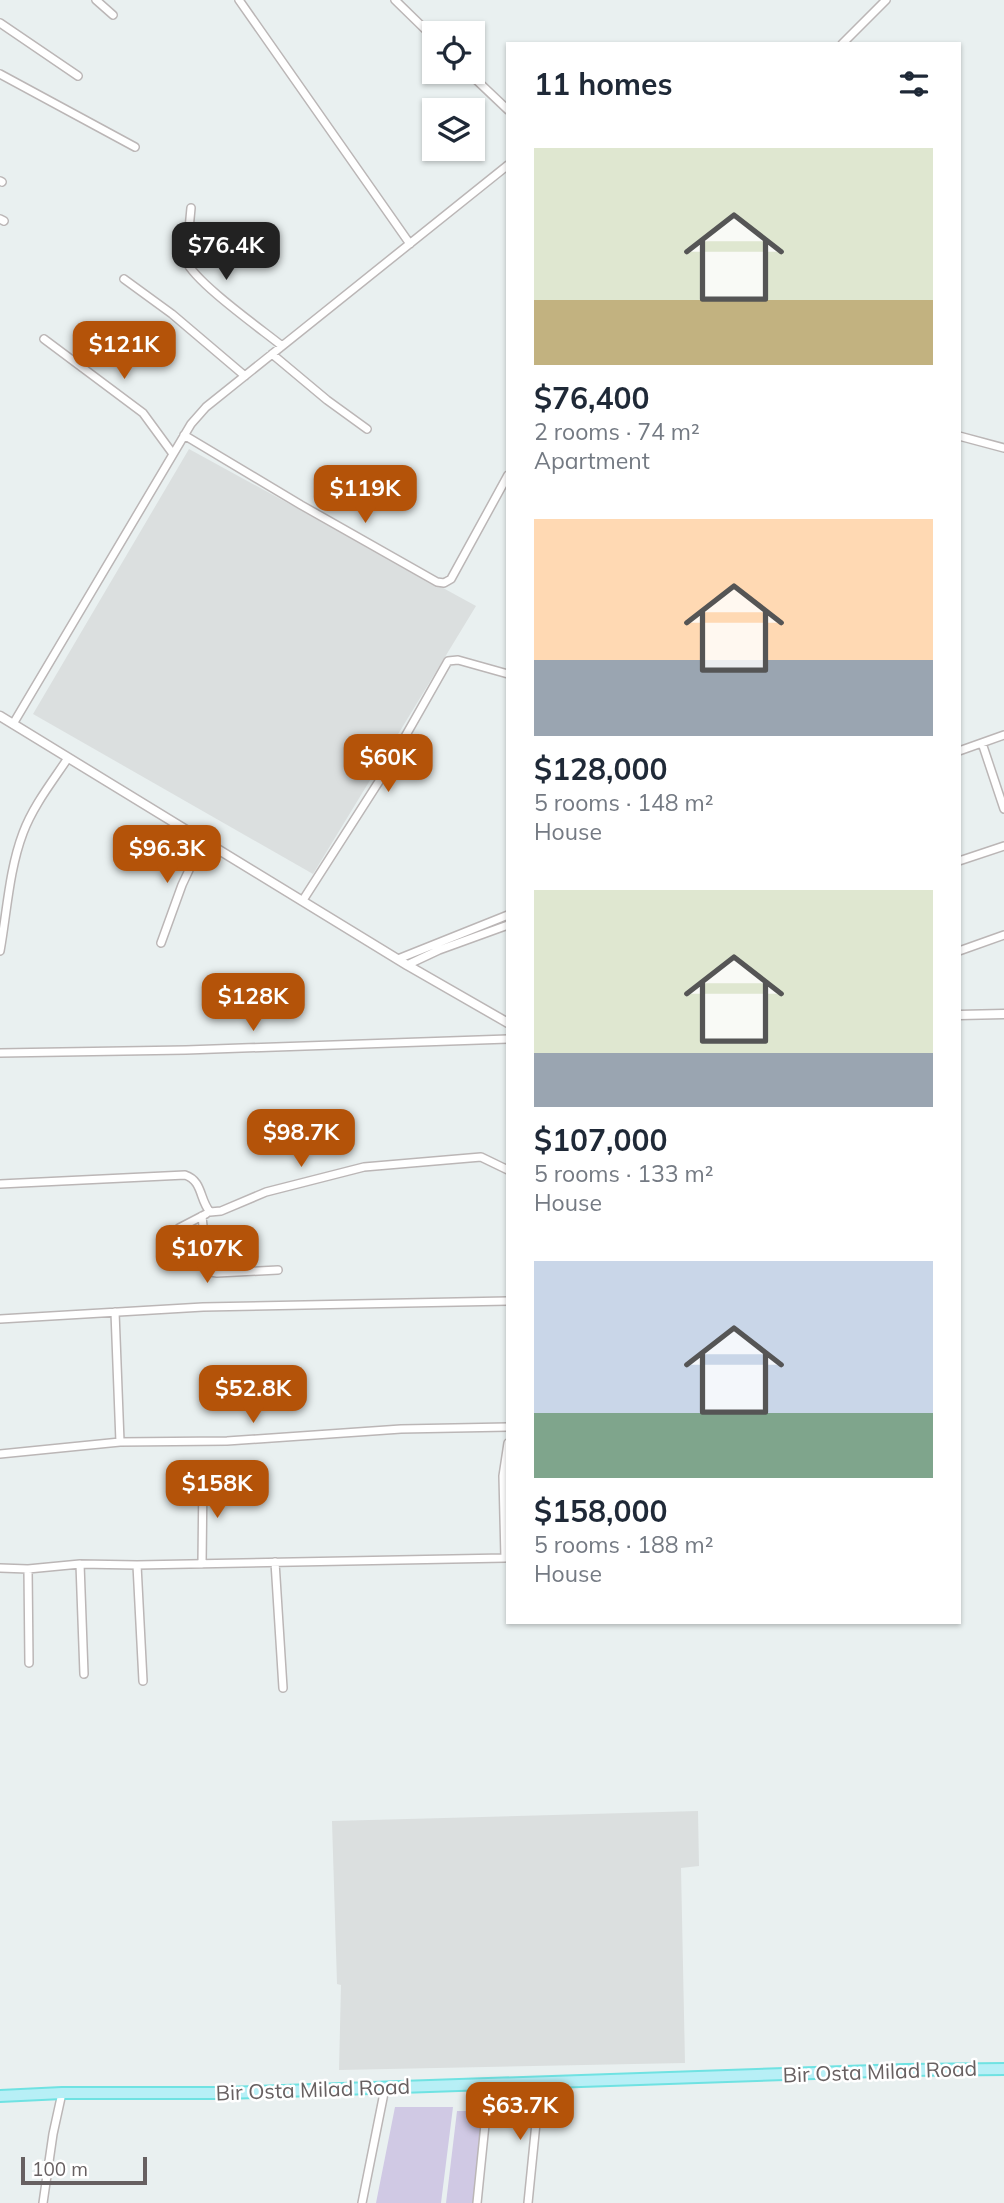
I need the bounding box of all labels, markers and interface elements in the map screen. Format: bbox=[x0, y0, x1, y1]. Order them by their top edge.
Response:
map controls bbox=[422, 21, 485, 161]
button: locate bbox=[422, 21, 485, 84]
text: 11 homes bbox=[534, 65, 673, 103]
icon: filters bbox=[895, 65, 933, 103]
button: layers bbox=[422, 98, 485, 161]
icon: home bbox=[671, 194, 797, 320]
pin: $76.4K bbox=[169, 222, 283, 282]
text: $76.4K bbox=[188, 230, 264, 259]
pin: $121K bbox=[75, 322, 173, 381]
text: $121K bbox=[89, 329, 159, 358]
text: $76,400 bbox=[534, 379, 649, 417]
text: 2 rooms · 74 m² bbox=[534, 417, 700, 446]
text: Apartment bbox=[534, 446, 650, 475]
pin: $119K bbox=[316, 466, 414, 525]
text: $119K bbox=[330, 473, 400, 502]
icon: home bbox=[671, 565, 797, 691]
pin: $60K bbox=[347, 734, 429, 794]
text: $60K bbox=[360, 742, 416, 771]
text: $128,000 bbox=[534, 750, 667, 788]
text: 5 rooms · 148 m² bbox=[534, 788, 714, 817]
text: House bbox=[534, 817, 602, 846]
pin: $96.3K bbox=[110, 826, 224, 885]
text: $96.3K bbox=[129, 833, 205, 862]
icon: home bbox=[671, 936, 797, 1062]
pin: $128K bbox=[204, 974, 302, 1033]
text: $128K bbox=[218, 981, 288, 1010]
pin: $98.7K bbox=[244, 1110, 358, 1169]
text: $98.7K bbox=[263, 1117, 339, 1146]
text: $107,000 bbox=[534, 1121, 667, 1159]
text: 5 rooms · 133 m² bbox=[534, 1159, 714, 1188]
text: House bbox=[534, 1188, 602, 1217]
pin: $107K bbox=[158, 1226, 256, 1285]
text: $107K bbox=[172, 1233, 242, 1262]
icon: home bbox=[671, 1307, 797, 1433]
pin: $52.8K bbox=[196, 1366, 310, 1425]
text: $52.8K bbox=[215, 1373, 291, 1402]
pin: $158K bbox=[168, 1460, 266, 1520]
text: $158K bbox=[182, 1468, 252, 1497]
text: $158,000 bbox=[534, 1492, 667, 1530]
text: 5 rooms · 188 m² bbox=[534, 1530, 714, 1559]
text: House bbox=[534, 1559, 602, 1588]
street label: Bir Osta Milad Road bbox=[782, 2055, 978, 2087]
street label: Bir Osta Milad Road bbox=[215, 2073, 411, 2105]
pin: $63.7K bbox=[463, 2082, 577, 2142]
text: $63.7K bbox=[482, 2090, 558, 2119]
scale bar bbox=[21, 2154, 147, 2186]
text: 100 m bbox=[32, 2157, 88, 2181]

